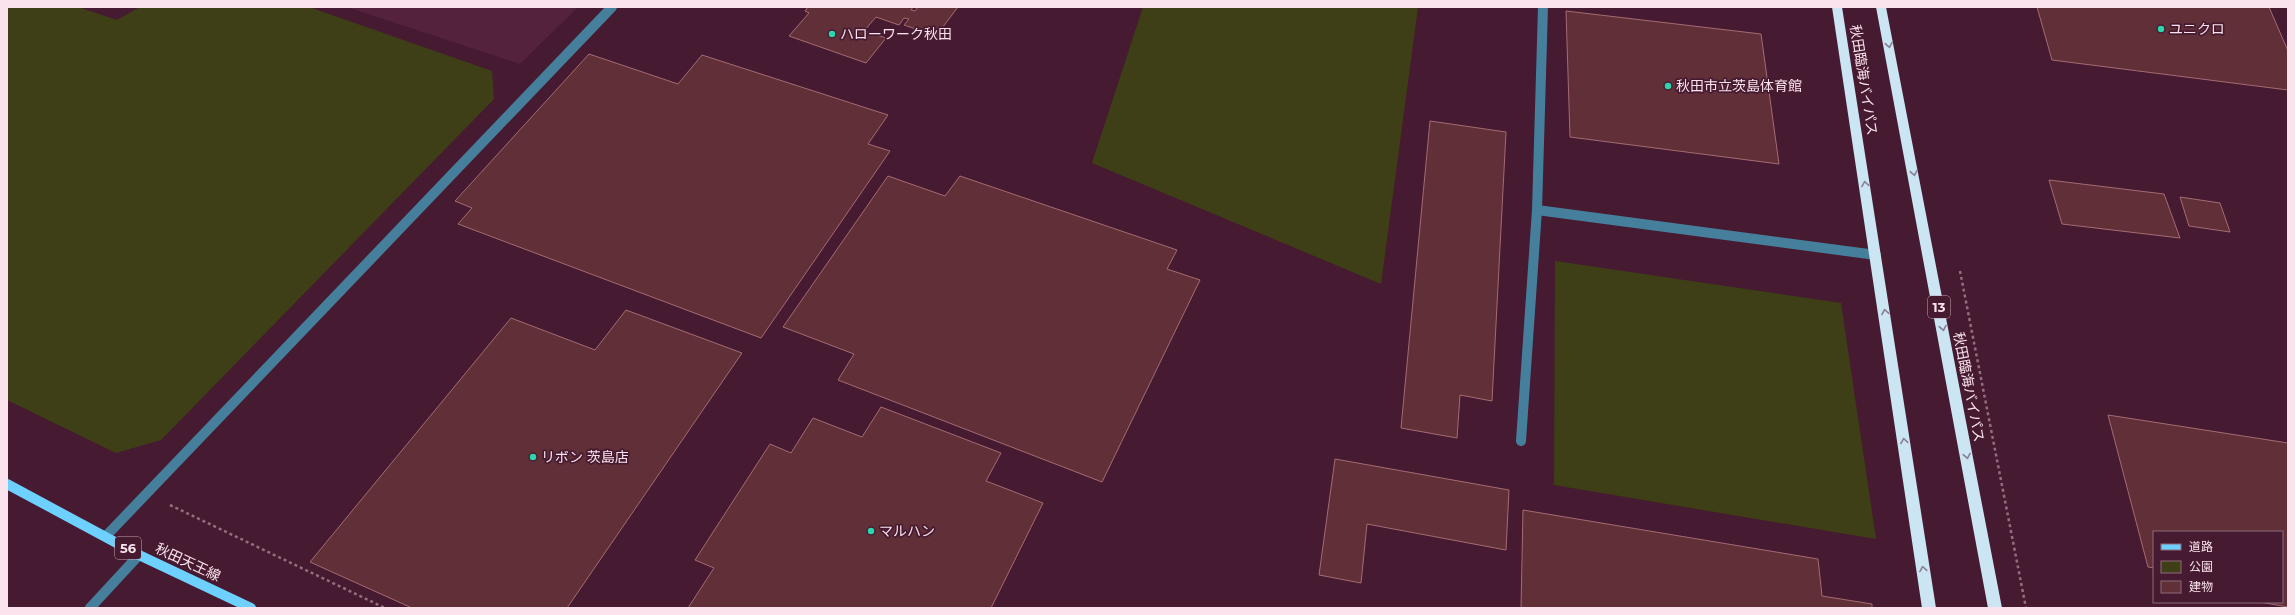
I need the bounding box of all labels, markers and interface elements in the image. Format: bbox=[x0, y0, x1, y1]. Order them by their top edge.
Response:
place label: ユニクロ bbox=[2169, 20, 2225, 38]
street label: 秋田臨海バイパス bbox=[1846, 23, 1882, 137]
marker: ユニクロ bbox=[2156, 24, 2166, 34]
place label: ハローワーク秋田 bbox=[840, 25, 952, 43]
marker: ハローワーク秋田 bbox=[827, 29, 837, 39]
one-way arrow bbox=[1884, 42, 1893, 48]
place label: 秋田市立茨島体育館 bbox=[1676, 77, 1802, 95]
marker: 秋田市立茨島体育館 bbox=[1663, 81, 1673, 91]
one-way arrow bbox=[1909, 170, 1918, 176]
one-way arrow bbox=[1861, 181, 1870, 187]
road number: 13 bbox=[1928, 296, 1950, 318]
one-way arrow bbox=[1881, 309, 1890, 315]
one-way arrow bbox=[1938, 325, 1946, 331]
street label: 秋田臨海バイパス bbox=[1950, 330, 1988, 444]
one-way arrow bbox=[1900, 438, 1909, 444]
place label: リボン 茨島店 bbox=[541, 448, 629, 466]
marker: リボン 茨島店 bbox=[528, 452, 538, 462]
one-way arrow bbox=[1962, 453, 1970, 459]
place label: マルハン bbox=[879, 522, 935, 540]
marker: マルハン bbox=[866, 526, 876, 536]
legend bbox=[2153, 531, 2283, 603]
road number: 56 bbox=[115, 537, 141, 559]
street label: 秋田天王線 bbox=[152, 539, 224, 585]
text: 道路 bbox=[2189, 539, 2213, 554]
text: 公園 bbox=[2189, 559, 2213, 574]
one-way arrow bbox=[1919, 566, 1928, 573]
text: 建物 bbox=[2189, 579, 2213, 594]

